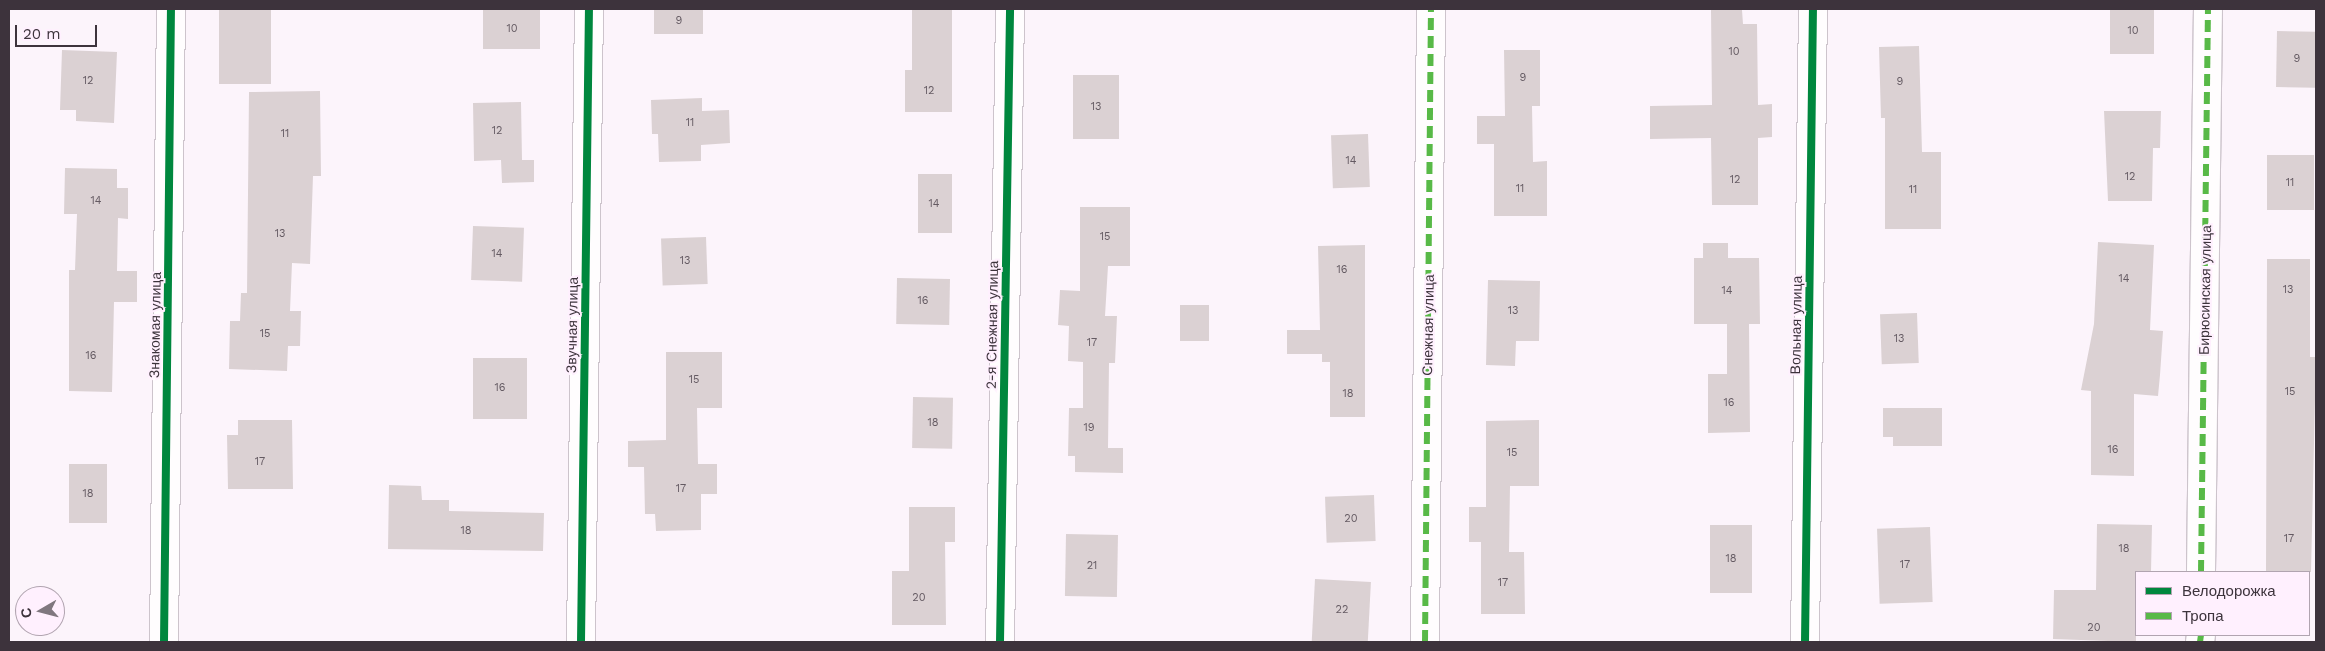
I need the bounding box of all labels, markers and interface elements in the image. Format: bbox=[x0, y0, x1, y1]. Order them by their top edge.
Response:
house number: 9 bbox=[676, 14, 682, 28]
scale bar bbox=[18, 15, 100, 47]
house number: 10 bbox=[506, 22, 518, 36]
house number: 10 bbox=[2127, 24, 2139, 38]
text: 20 m bbox=[23, 25, 61, 43]
house number: 10 bbox=[1728, 45, 1740, 59]
house number: 9 bbox=[2294, 52, 2300, 66]
house number: 9 bbox=[1520, 71, 1526, 85]
house number: 12 bbox=[83, 74, 93, 88]
house number: 9 bbox=[1897, 75, 1903, 89]
house number: 12 bbox=[924, 84, 934, 98]
house number: 13 bbox=[1091, 100, 1101, 114]
house number: 11 bbox=[686, 116, 694, 130]
house number: 12 bbox=[492, 124, 502, 138]
house number: 11 bbox=[281, 127, 289, 141]
house number: 14 bbox=[1345, 154, 1357, 168]
house number: 12 bbox=[2125, 170, 2135, 184]
house number: 12 bbox=[1730, 173, 1740, 187]
house number: 11 bbox=[2286, 176, 2294, 190]
house number: 11 bbox=[1516, 182, 1524, 196]
house number: 11 bbox=[1909, 183, 1917, 197]
house number: 14 bbox=[90, 194, 102, 208]
house number: 14 bbox=[928, 197, 940, 211]
street label: Бирюсинская улица bbox=[2195, 225, 2215, 355]
house number: 13 bbox=[275, 227, 285, 241]
house number: 15 bbox=[1100, 230, 1110, 244]
house number: 14 bbox=[491, 247, 503, 261]
house number: 13 bbox=[680, 254, 690, 268]
street label: 2-я Снежная улица bbox=[982, 261, 1002, 389]
house number: 16 bbox=[1337, 263, 1347, 277]
street label: Знакомая улица bbox=[146, 272, 164, 378]
house number: 14 bbox=[2118, 272, 2130, 286]
street label: Снежная улица bbox=[1419, 274, 1437, 376]
street label: Вольная улица bbox=[1787, 276, 1805, 374]
street label: Звучная улица bbox=[563, 277, 581, 373]
house number: 13 bbox=[2283, 283, 2293, 297]
house number: 14 bbox=[1721, 284, 1733, 298]
house number: 16 bbox=[918, 294, 928, 308]
house number: 13 bbox=[1508, 304, 1518, 318]
house number: 15 bbox=[260, 327, 270, 341]
house number: 13 bbox=[1894, 332, 1904, 346]
house number: 17 bbox=[1087, 336, 1097, 350]
house number: 16 bbox=[86, 349, 96, 363]
house number: 15 bbox=[689, 373, 699, 387]
house number: 16 bbox=[495, 381, 505, 395]
house number: 15 bbox=[2285, 385, 2295, 399]
house number: 18 bbox=[1342, 387, 1354, 401]
house number: 16 bbox=[1724, 396, 1734, 410]
house number: 18 bbox=[927, 416, 939, 430]
house number: 19 bbox=[1083, 421, 1095, 435]
house number: 16 bbox=[2108, 443, 2118, 457]
house number: 15 bbox=[1507, 446, 1517, 460]
house number: 17 bbox=[255, 455, 265, 469]
house number: 17 bbox=[676, 482, 686, 496]
house number: 18 bbox=[82, 487, 94, 501]
house number: 20 bbox=[1344, 512, 1358, 526]
house number: 18 bbox=[460, 524, 472, 538]
house number: 17 bbox=[2284, 532, 2294, 546]
house number: 18 bbox=[2118, 542, 2130, 556]
house number: 18 bbox=[1725, 552, 1737, 566]
house number: 17 bbox=[1900, 558, 1910, 572]
house number: 21 bbox=[1087, 559, 1097, 573]
legend bbox=[2135, 571, 2310, 636]
house number: 17 bbox=[1498, 576, 1508, 590]
text: Велодорожка bbox=[2182, 582, 2276, 600]
north arrow bbox=[15, 586, 65, 636]
house number: 20 bbox=[912, 591, 926, 605]
house number: 22 bbox=[1336, 603, 1348, 617]
text: С bbox=[18, 607, 35, 619]
text: Тропа bbox=[2182, 607, 2223, 625]
house number: 20 bbox=[2087, 621, 2101, 635]

